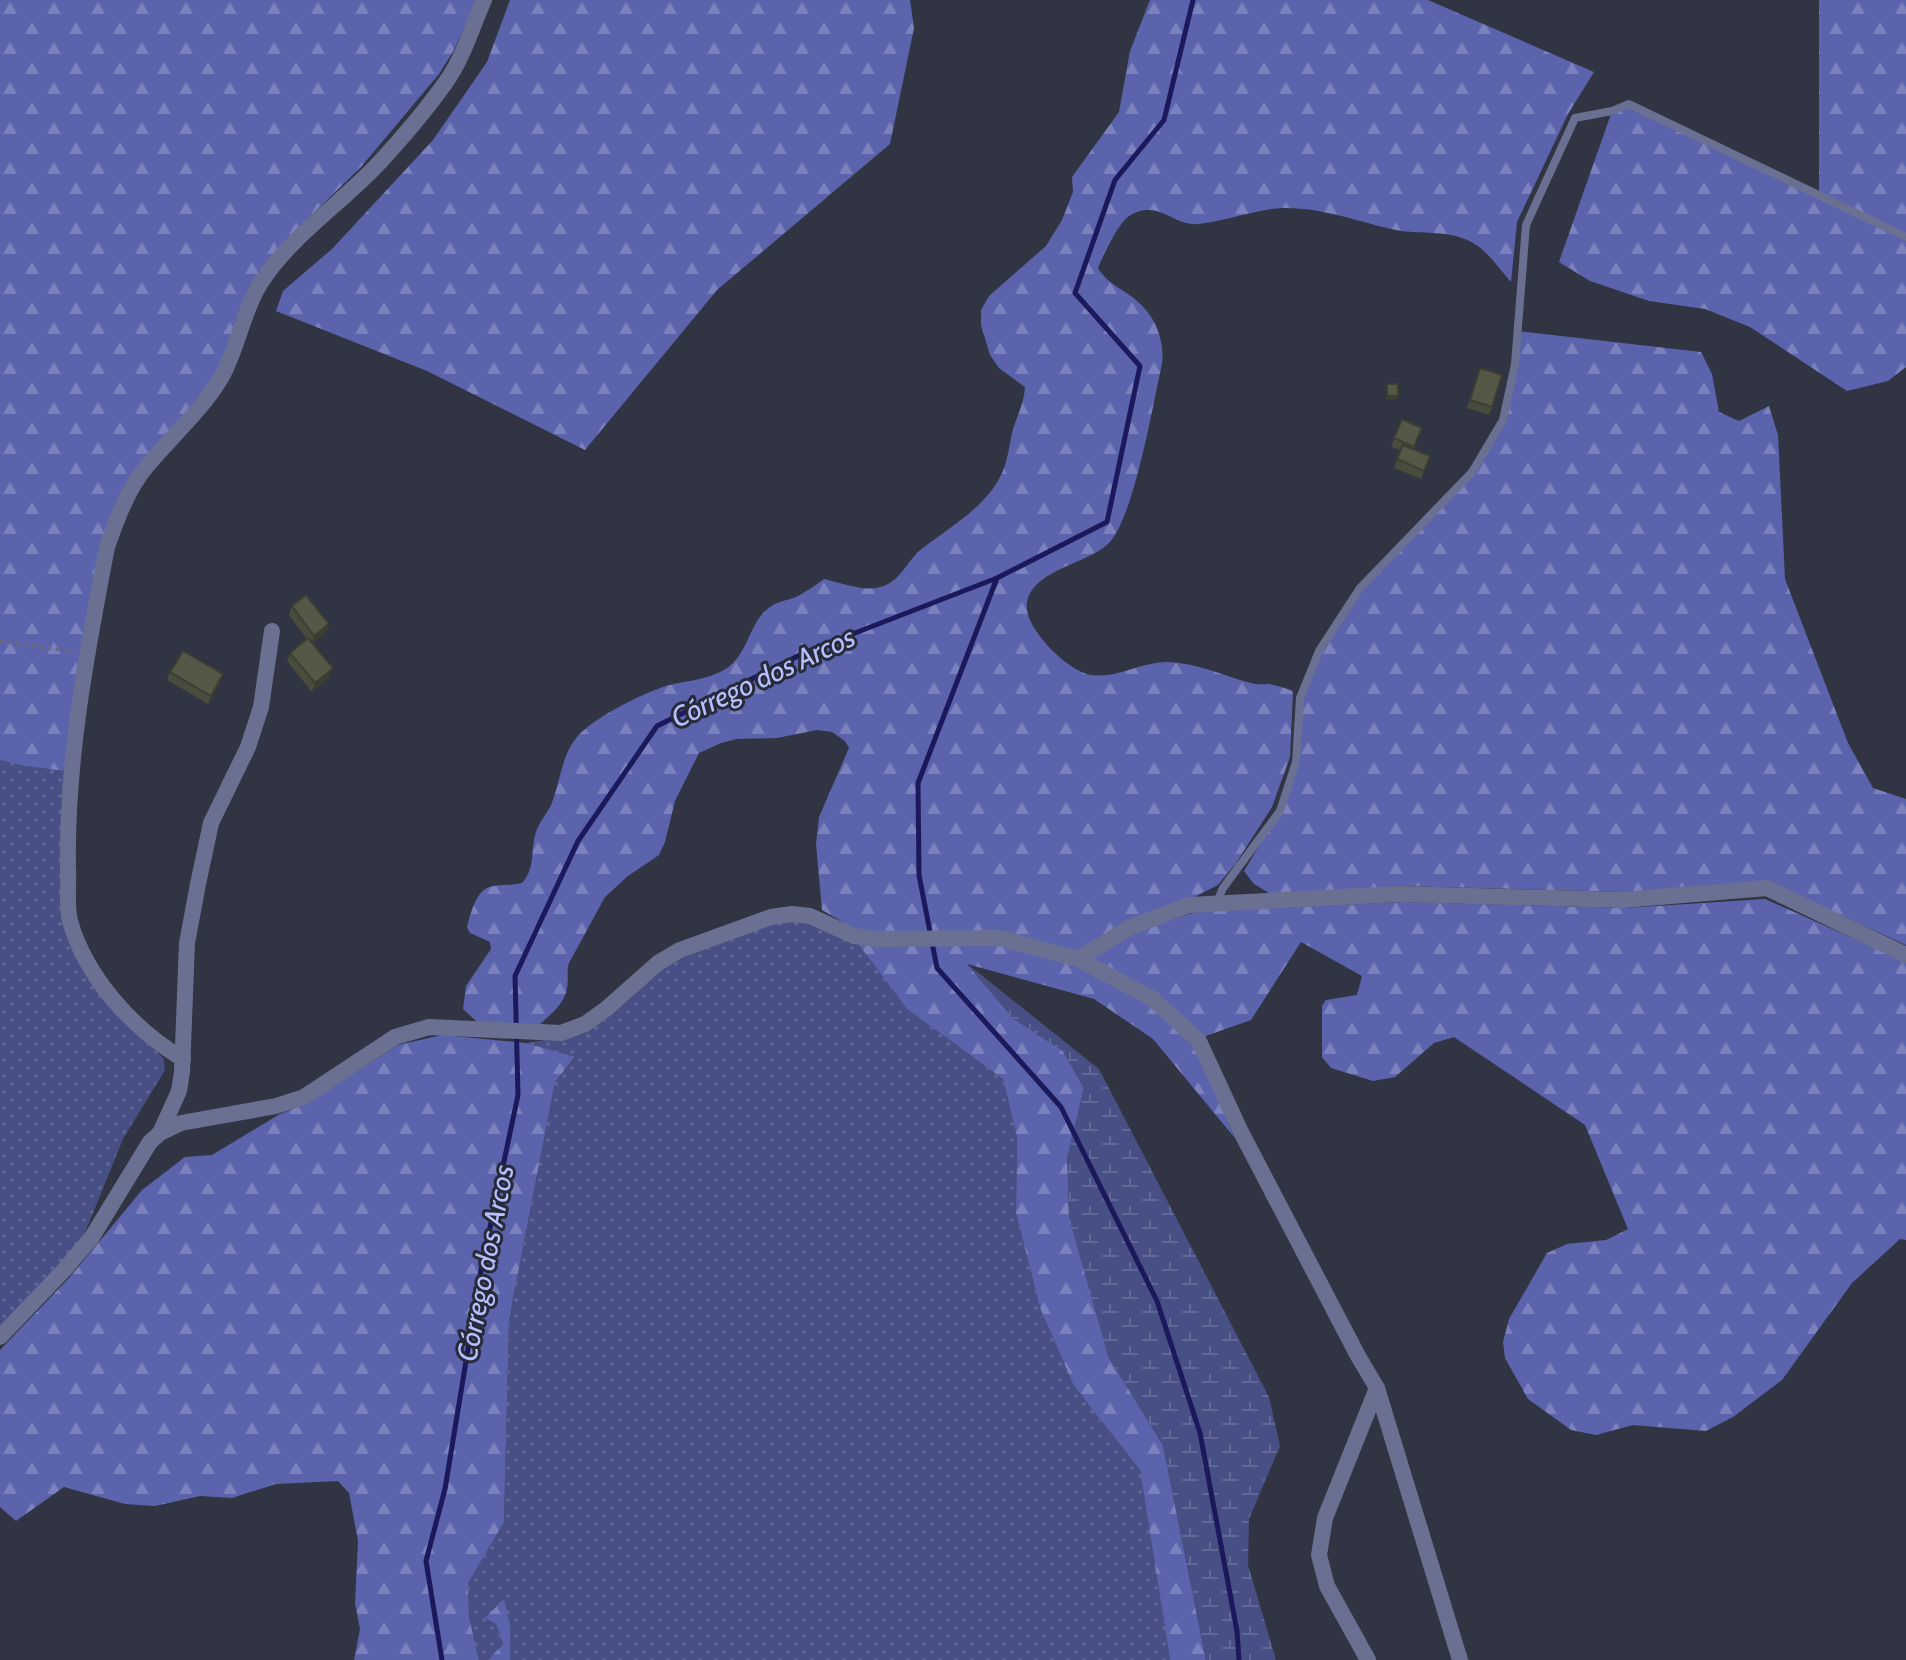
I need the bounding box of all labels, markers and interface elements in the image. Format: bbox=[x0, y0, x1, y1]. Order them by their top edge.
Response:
water label: Córrego dos Arcos bbox=[666, 619, 861, 734]
water label: Córrego dos Arcos bbox=[449, 1162, 521, 1364]

